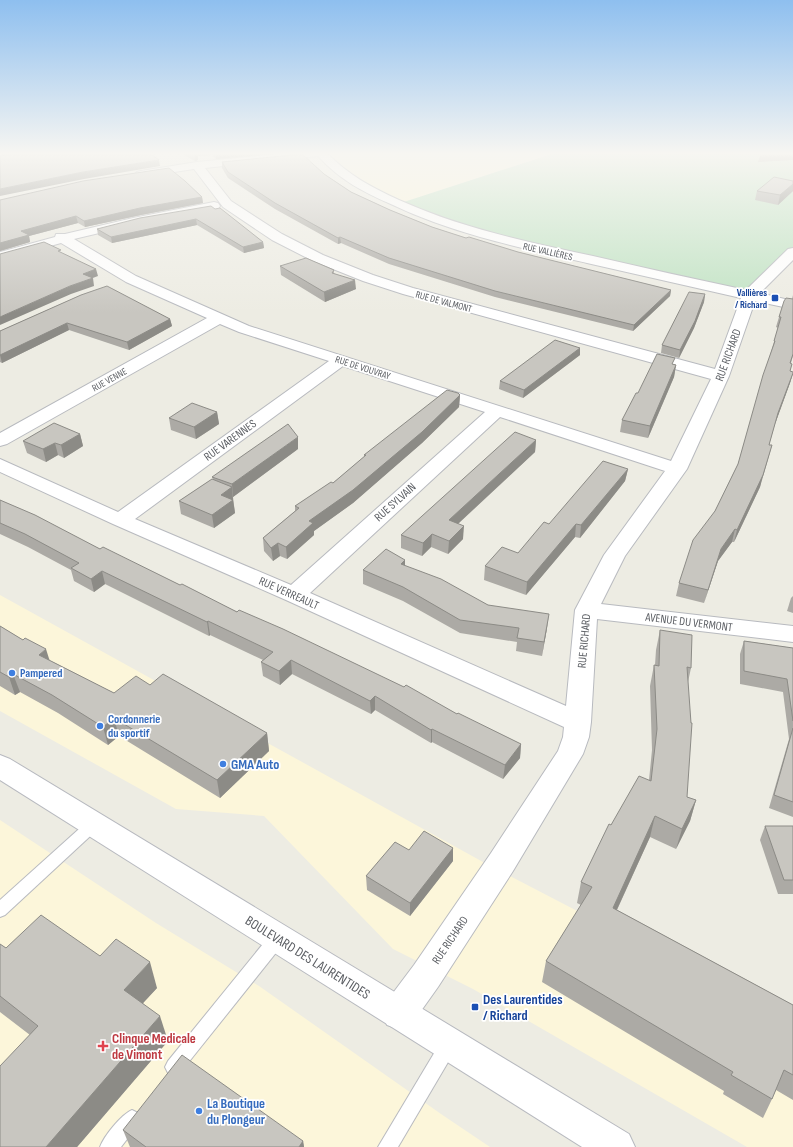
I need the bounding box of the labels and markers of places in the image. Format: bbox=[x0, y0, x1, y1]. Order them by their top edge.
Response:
place label: Vallières / Richard bbox=[735, 287, 767, 311]
marker: Vallières / Richard bbox=[770, 293, 780, 303]
place label: Pampered bbox=[20, 666, 62, 681]
marker: Pampered bbox=[7, 668, 17, 678]
place label: Cordonnerie du sportif bbox=[108, 712, 160, 741]
marker: Cordonnerie du sportif bbox=[95, 721, 105, 731]
place label: GMA Auto bbox=[231, 756, 279, 773]
marker: GMA Auto bbox=[218, 759, 228, 769]
place label: Des Laurentides / Richard bbox=[483, 991, 563, 1024]
marker: Des Laurentides / Richard bbox=[470, 1002, 480, 1012]
place label: Clinque Medicale de Vimont bbox=[112, 1030, 196, 1063]
marker: Clinque Medicale de Vimont bbox=[97, 1040, 109, 1052]
place label: La Boutique du Plongeur bbox=[207, 1095, 266, 1128]
marker: La Boutique du Plongeur bbox=[194, 1106, 204, 1116]

